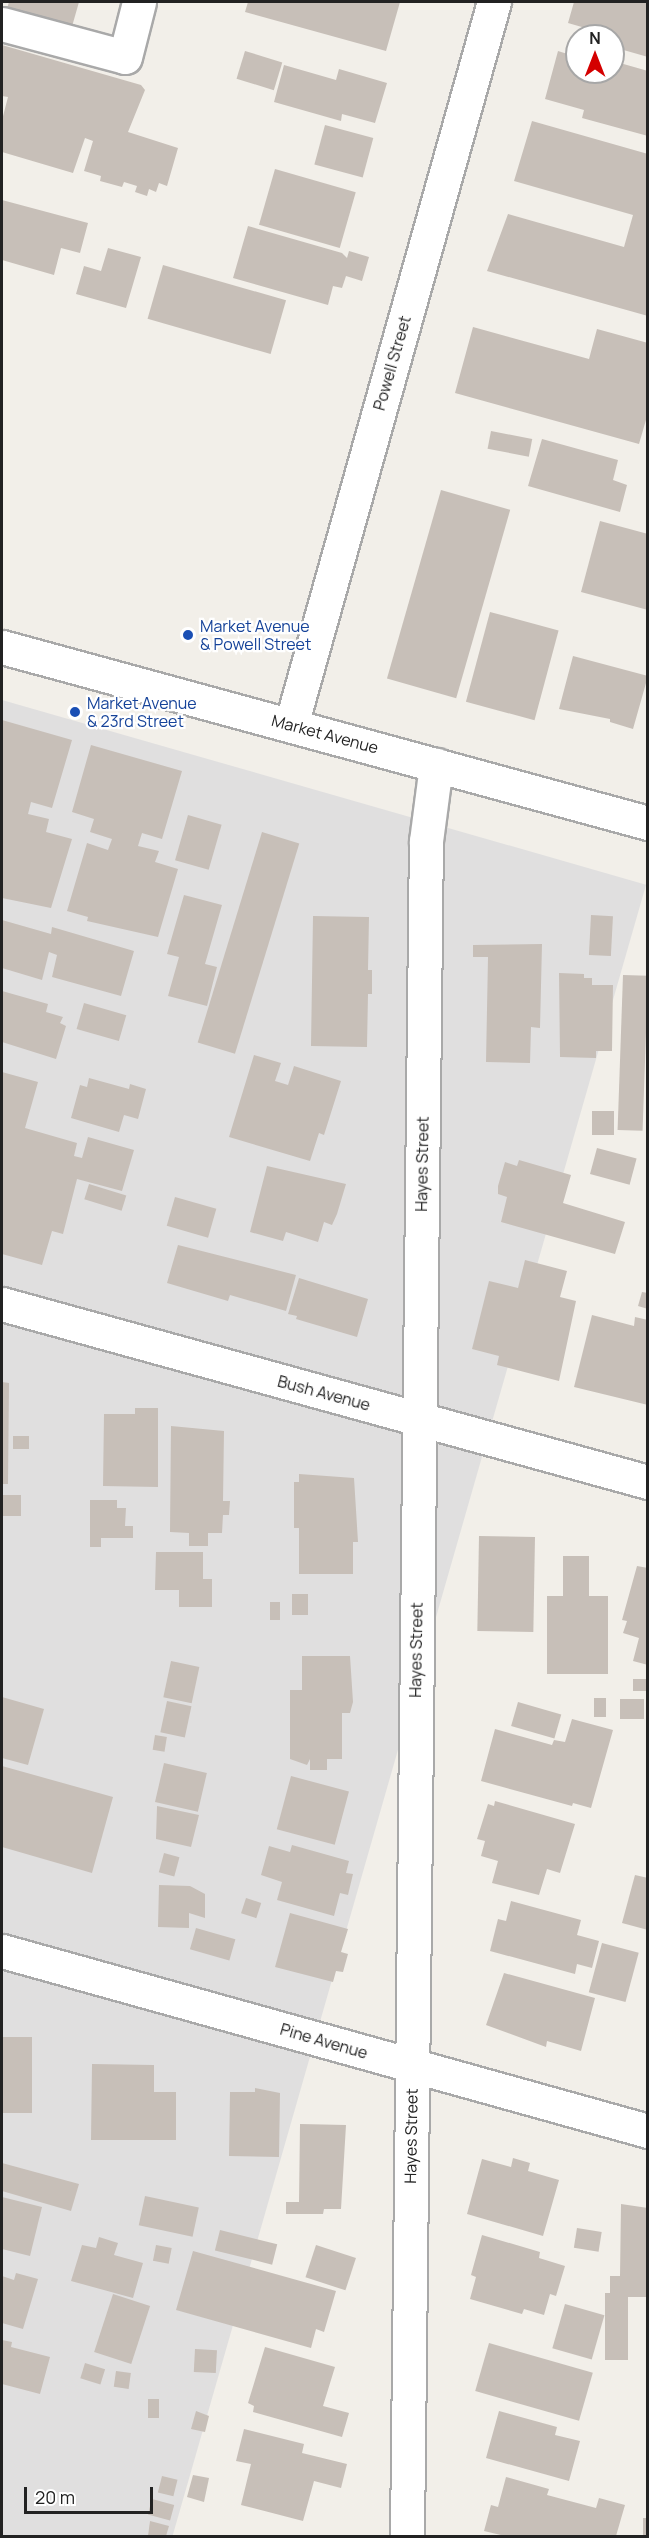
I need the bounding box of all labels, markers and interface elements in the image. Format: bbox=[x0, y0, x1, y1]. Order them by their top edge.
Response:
north arrow bbox=[565, 24, 625, 84]
text: N bbox=[589, 27, 601, 49]
street label: Powell Street bbox=[369, 313, 415, 413]
place label: Market Avenue & Powell Street bbox=[200, 616, 311, 654]
marker: Market Avenue & Powell Street bbox=[181, 628, 195, 642]
place label: Market Avenue & 23rd Street bbox=[87, 693, 197, 731]
marker: Market Avenue & 23rd Street bbox=[68, 705, 82, 719]
street label: Market Avenue bbox=[270, 711, 380, 757]
street label: Hayes Street bbox=[412, 1116, 432, 1212]
street label: Bush Avenue bbox=[276, 1371, 372, 1415]
street label: Hayes Street bbox=[406, 1602, 426, 1698]
street label: Pine Avenue bbox=[278, 2019, 370, 2063]
street label: Hayes Street bbox=[401, 2088, 421, 2184]
scale bar bbox=[27, 2475, 156, 2513]
text: 20 m bbox=[35, 2485, 75, 2509]

